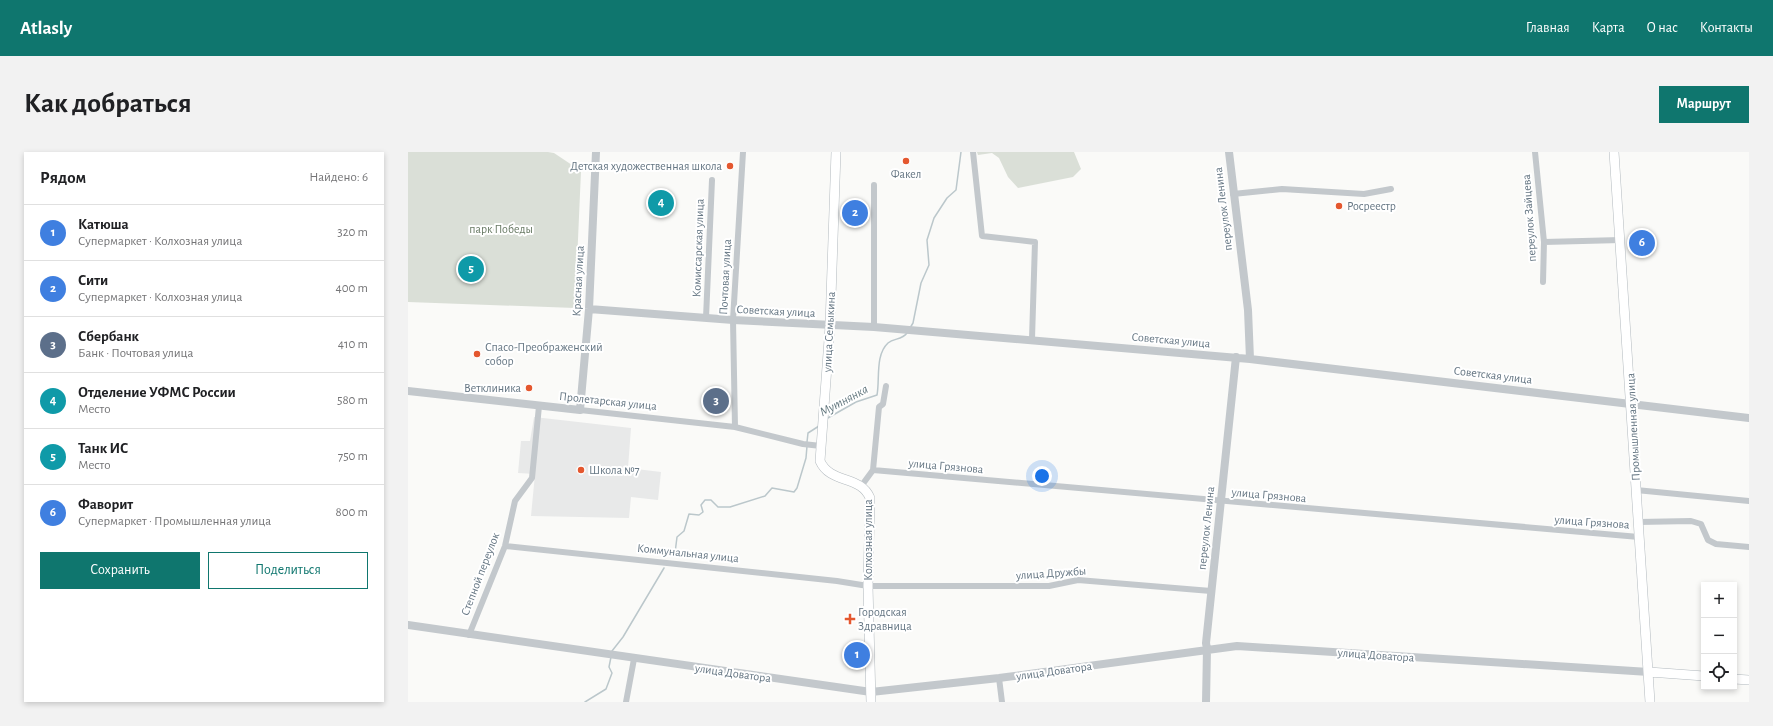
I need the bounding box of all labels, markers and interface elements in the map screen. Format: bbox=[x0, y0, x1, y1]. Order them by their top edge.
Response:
text: Atlasly bbox=[20, 19, 72, 38]
text: Главная bbox=[1526, 21, 1570, 35]
text: Карта bbox=[1592, 21, 1625, 35]
text: О нас bbox=[1647, 21, 1678, 35]
text: Контакты bbox=[1700, 21, 1753, 35]
button: Маршрут bbox=[1659, 86, 1749, 123]
text: Как добраться bbox=[24, 90, 192, 118]
marker: Факел bbox=[901, 156, 911, 166]
place label: Детская художественная школа bbox=[570, 160, 723, 173]
marker: Детская художественная школа bbox=[725, 161, 735, 171]
street label: переулок Ленина bbox=[1212, 166, 1235, 251]
place label: Факел bbox=[891, 168, 921, 180]
text: Рядом bbox=[40, 169, 86, 186]
text: Найдено: 6 bbox=[309, 171, 368, 184]
street label: переулок Зайцева bbox=[1520, 173, 1539, 262]
pin: 4 bbox=[648, 188, 674, 218]
street label: Комиссарская улица bbox=[690, 198, 707, 298]
pin: 2 bbox=[842, 198, 868, 228]
place label: Росреестр bbox=[1347, 200, 1396, 212]
marker: Росреестр bbox=[1334, 201, 1344, 211]
text: Катюша bbox=[78, 217, 129, 232]
park label: парк Победы bbox=[469, 223, 533, 235]
text: 1 bbox=[51, 226, 55, 239]
text: 320 m bbox=[337, 226, 368, 239]
pin: 6 bbox=[1629, 228, 1655, 258]
text: Супермаркет · Колхозная улица bbox=[78, 235, 242, 248]
street label: Почтовая улица bbox=[717, 238, 734, 315]
street label: Красная улица bbox=[570, 245, 587, 317]
pin: 5 bbox=[458, 254, 484, 284]
text: Сити bbox=[78, 273, 108, 288]
text: 2 bbox=[50, 282, 56, 295]
text: 400 m bbox=[335, 282, 368, 295]
text: Супермаркет · Колхозная улица bbox=[78, 291, 242, 304]
street label: улица Семыкина bbox=[821, 291, 838, 374]
street label: Советская улица bbox=[736, 303, 816, 320]
text: Сбербанк bbox=[78, 329, 139, 344]
street label: Советская улица bbox=[1131, 331, 1211, 350]
text: 3 bbox=[50, 338, 56, 351]
text: 410 m bbox=[338, 338, 368, 351]
place label: Спасо-Преображенский собор bbox=[485, 341, 603, 367]
text: Банк · Почтовая улица bbox=[78, 347, 194, 360]
marker: Спасо-Преображенский собор bbox=[472, 349, 482, 359]
street label: Советская улица bbox=[1453, 364, 1533, 387]
street label: Промышленная улица bbox=[1624, 372, 1643, 481]
place label: Ветклиника bbox=[464, 382, 522, 394]
marker: Ветклиника bbox=[524, 383, 534, 393]
water label: Мутнянка bbox=[818, 383, 871, 419]
text: Отделение УФМС России bbox=[78, 385, 236, 400]
pin: 3 bbox=[703, 386, 729, 416]
street label: Пролетарская улица bbox=[558, 390, 658, 413]
text: 4 bbox=[50, 394, 56, 407]
text: 580 m bbox=[337, 394, 368, 407]
text: Место bbox=[78, 403, 110, 416]
text: Танк ИС bbox=[78, 441, 128, 456]
text: 5 bbox=[50, 450, 56, 463]
text: 750 m bbox=[338, 450, 368, 463]
street label: улица Грязнова bbox=[907, 457, 984, 476]
text: Место bbox=[78, 459, 110, 472]
place label: Школа №7 bbox=[589, 464, 640, 476]
marker: Школа №7 bbox=[576, 465, 586, 475]
your location bbox=[1032, 466, 1052, 486]
street label: переулок Ленина bbox=[1196, 485, 1217, 570]
street label: улица Грязнова bbox=[1230, 486, 1307, 505]
text: Фаворит bbox=[78, 497, 133, 512]
street label: Колхозная улица bbox=[862, 499, 875, 581]
text: 6 bbox=[50, 506, 56, 519]
text: 800 m bbox=[336, 506, 368, 519]
street label: улица Грязнова bbox=[1553, 513, 1630, 532]
text: Супермаркет · Промышленная улица bbox=[78, 515, 271, 528]
street label: Степной переулок bbox=[459, 530, 502, 618]
street label: Коммунальная улица bbox=[636, 542, 740, 565]
button: Сохранить bbox=[40, 552, 200, 589]
button: Поделиться bbox=[208, 552, 368, 589]
street label: улица Дружбы bbox=[1014, 565, 1087, 583]
map controls bbox=[1701, 582, 1737, 690]
button: + bbox=[1701, 582, 1737, 618]
place label: Городская Здравница bbox=[858, 606, 912, 632]
marker: Городская Здравница bbox=[845, 614, 855, 624]
button: − bbox=[1701, 618, 1737, 654]
pin: 1 bbox=[844, 640, 870, 670]
street label: улица Доватора bbox=[1336, 646, 1415, 665]
button: locate bbox=[1701, 654, 1737, 690]
street label: улица Доватора bbox=[1014, 660, 1093, 683]
street label: улица Доватора bbox=[693, 662, 772, 685]

